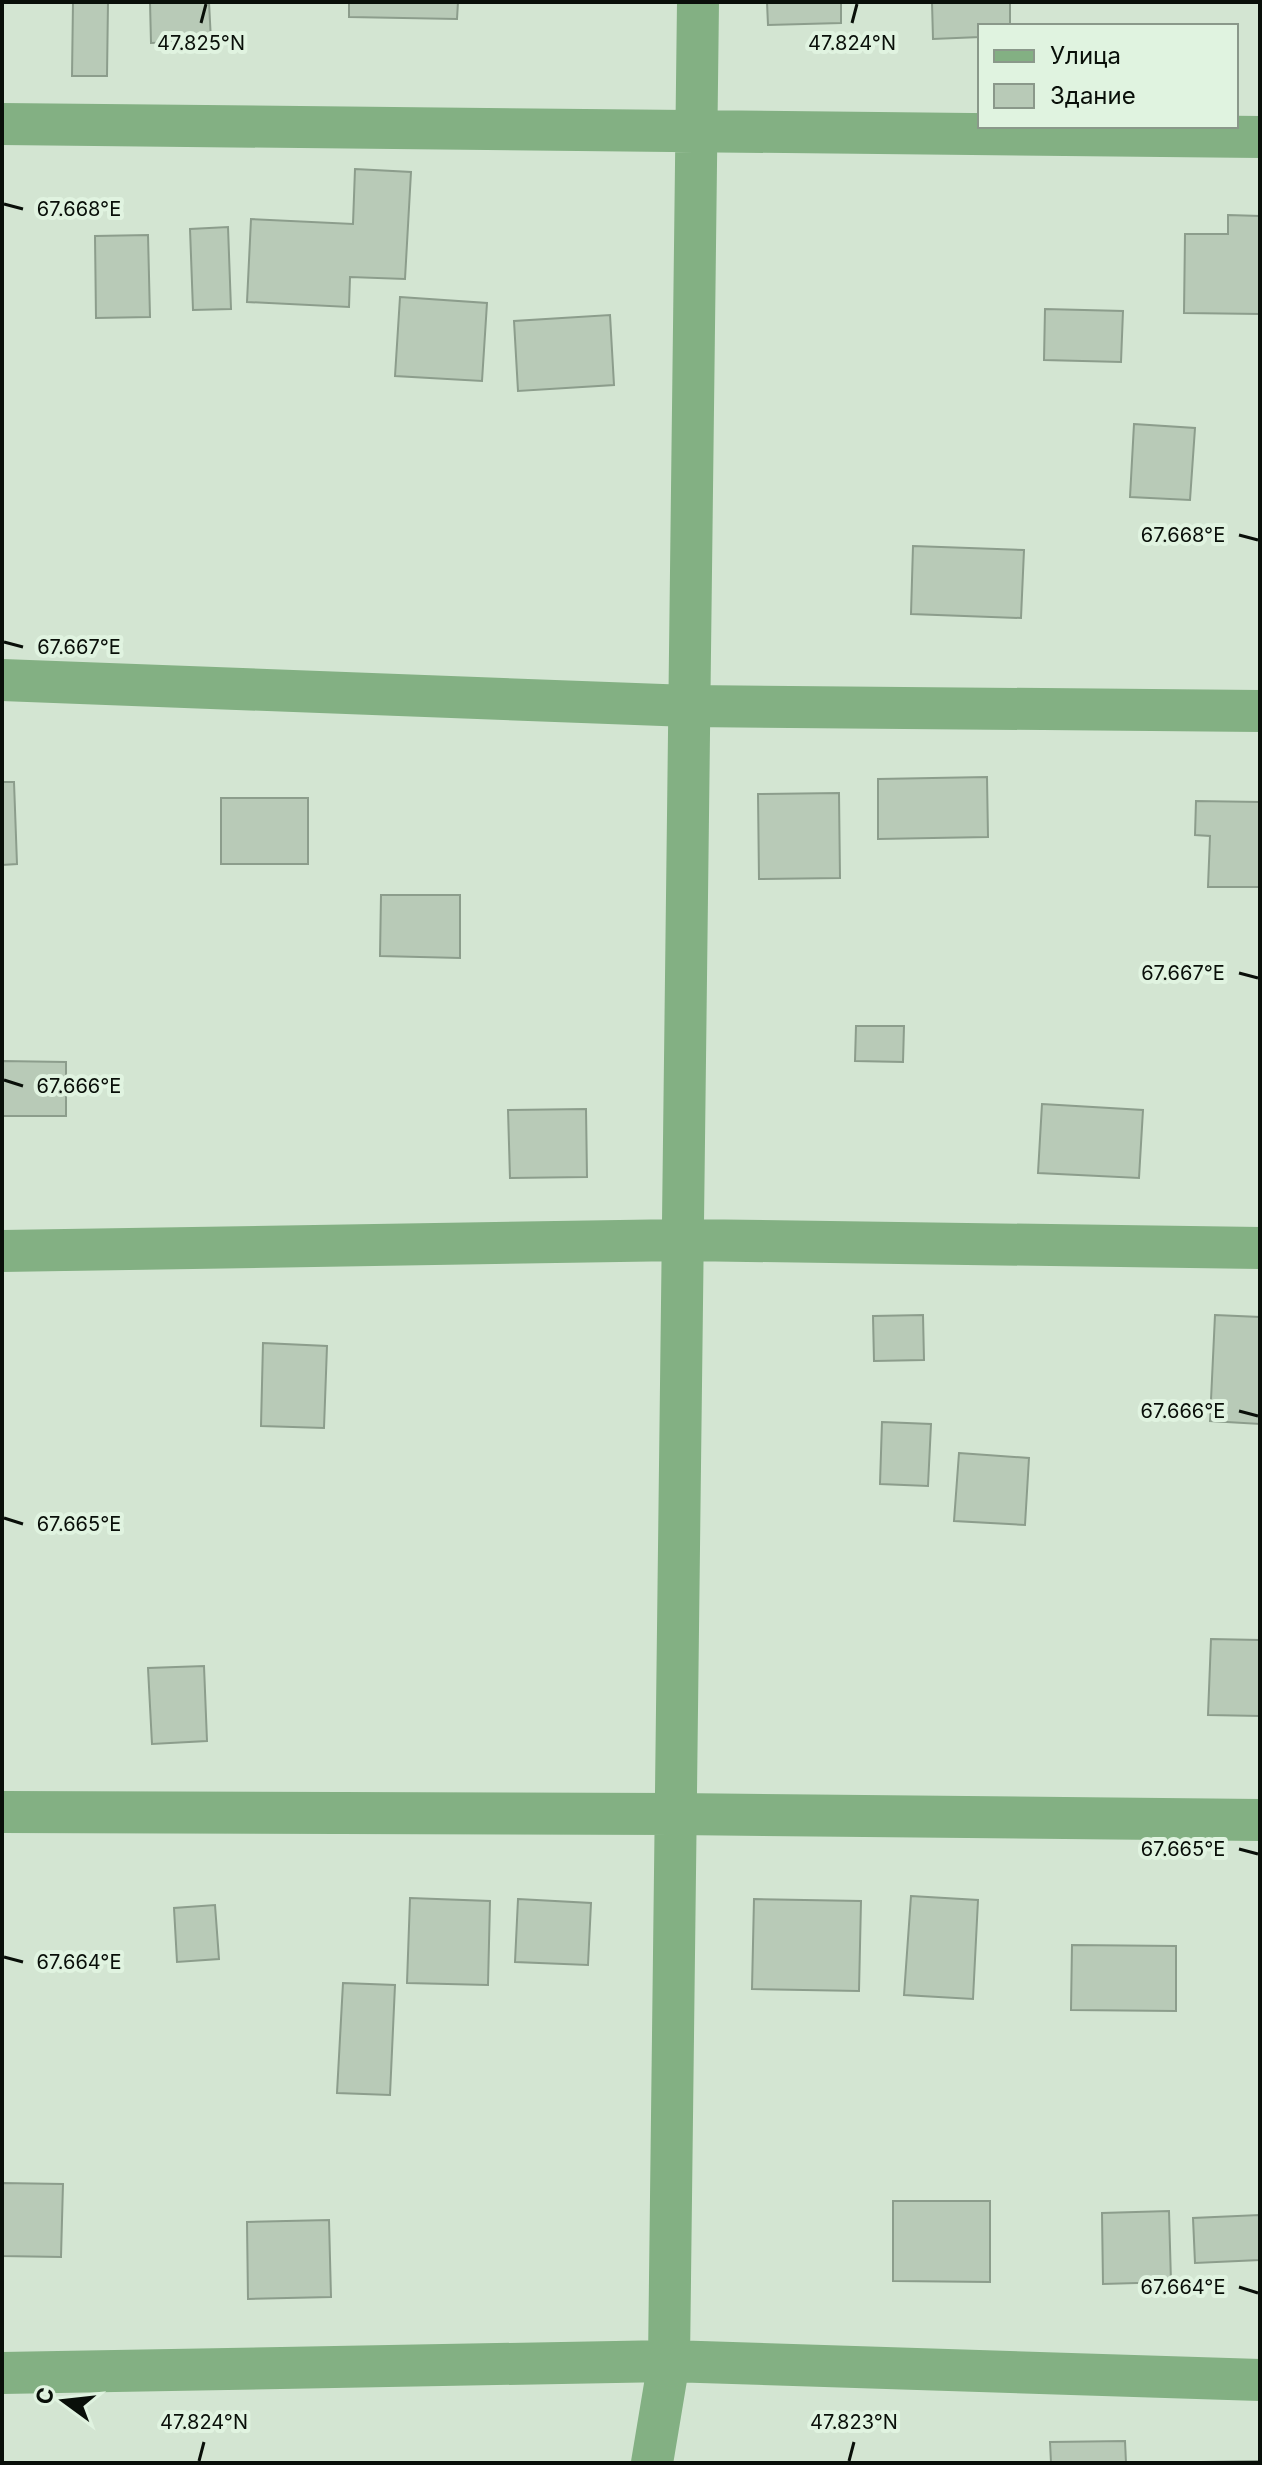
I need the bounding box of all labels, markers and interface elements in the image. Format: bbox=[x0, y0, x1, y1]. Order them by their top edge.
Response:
legend bbox=[978, 24, 1238, 128]
text: 47.825°N bbox=[157, 31, 245, 55]
text: 47.824°N bbox=[808, 31, 896, 55]
text: Улица bbox=[1050, 41, 1121, 70]
text: Здание bbox=[1050, 81, 1136, 110]
text: 67.668°E bbox=[37, 197, 121, 221]
text: 67.668°E bbox=[1141, 523, 1225, 547]
text: 67.667°E bbox=[37, 635, 121, 659]
text: 67.667°E bbox=[1141, 961, 1225, 985]
text: 67.666°E bbox=[37, 1074, 121, 1098]
text: 67.666°E bbox=[1141, 1399, 1225, 1423]
text: 67.665°E bbox=[37, 1512, 121, 1536]
text: 67.665°E bbox=[1141, 1837, 1225, 1861]
text: 67.664°E bbox=[37, 1950, 121, 1974]
text: 67.664°E bbox=[1141, 2275, 1225, 2299]
north arrow bbox=[24, 2361, 104, 2441]
text: С bbox=[30, 2385, 59, 2407]
text: 47.824°N bbox=[160, 2410, 248, 2434]
text: 47.823°N bbox=[810, 2410, 898, 2434]

